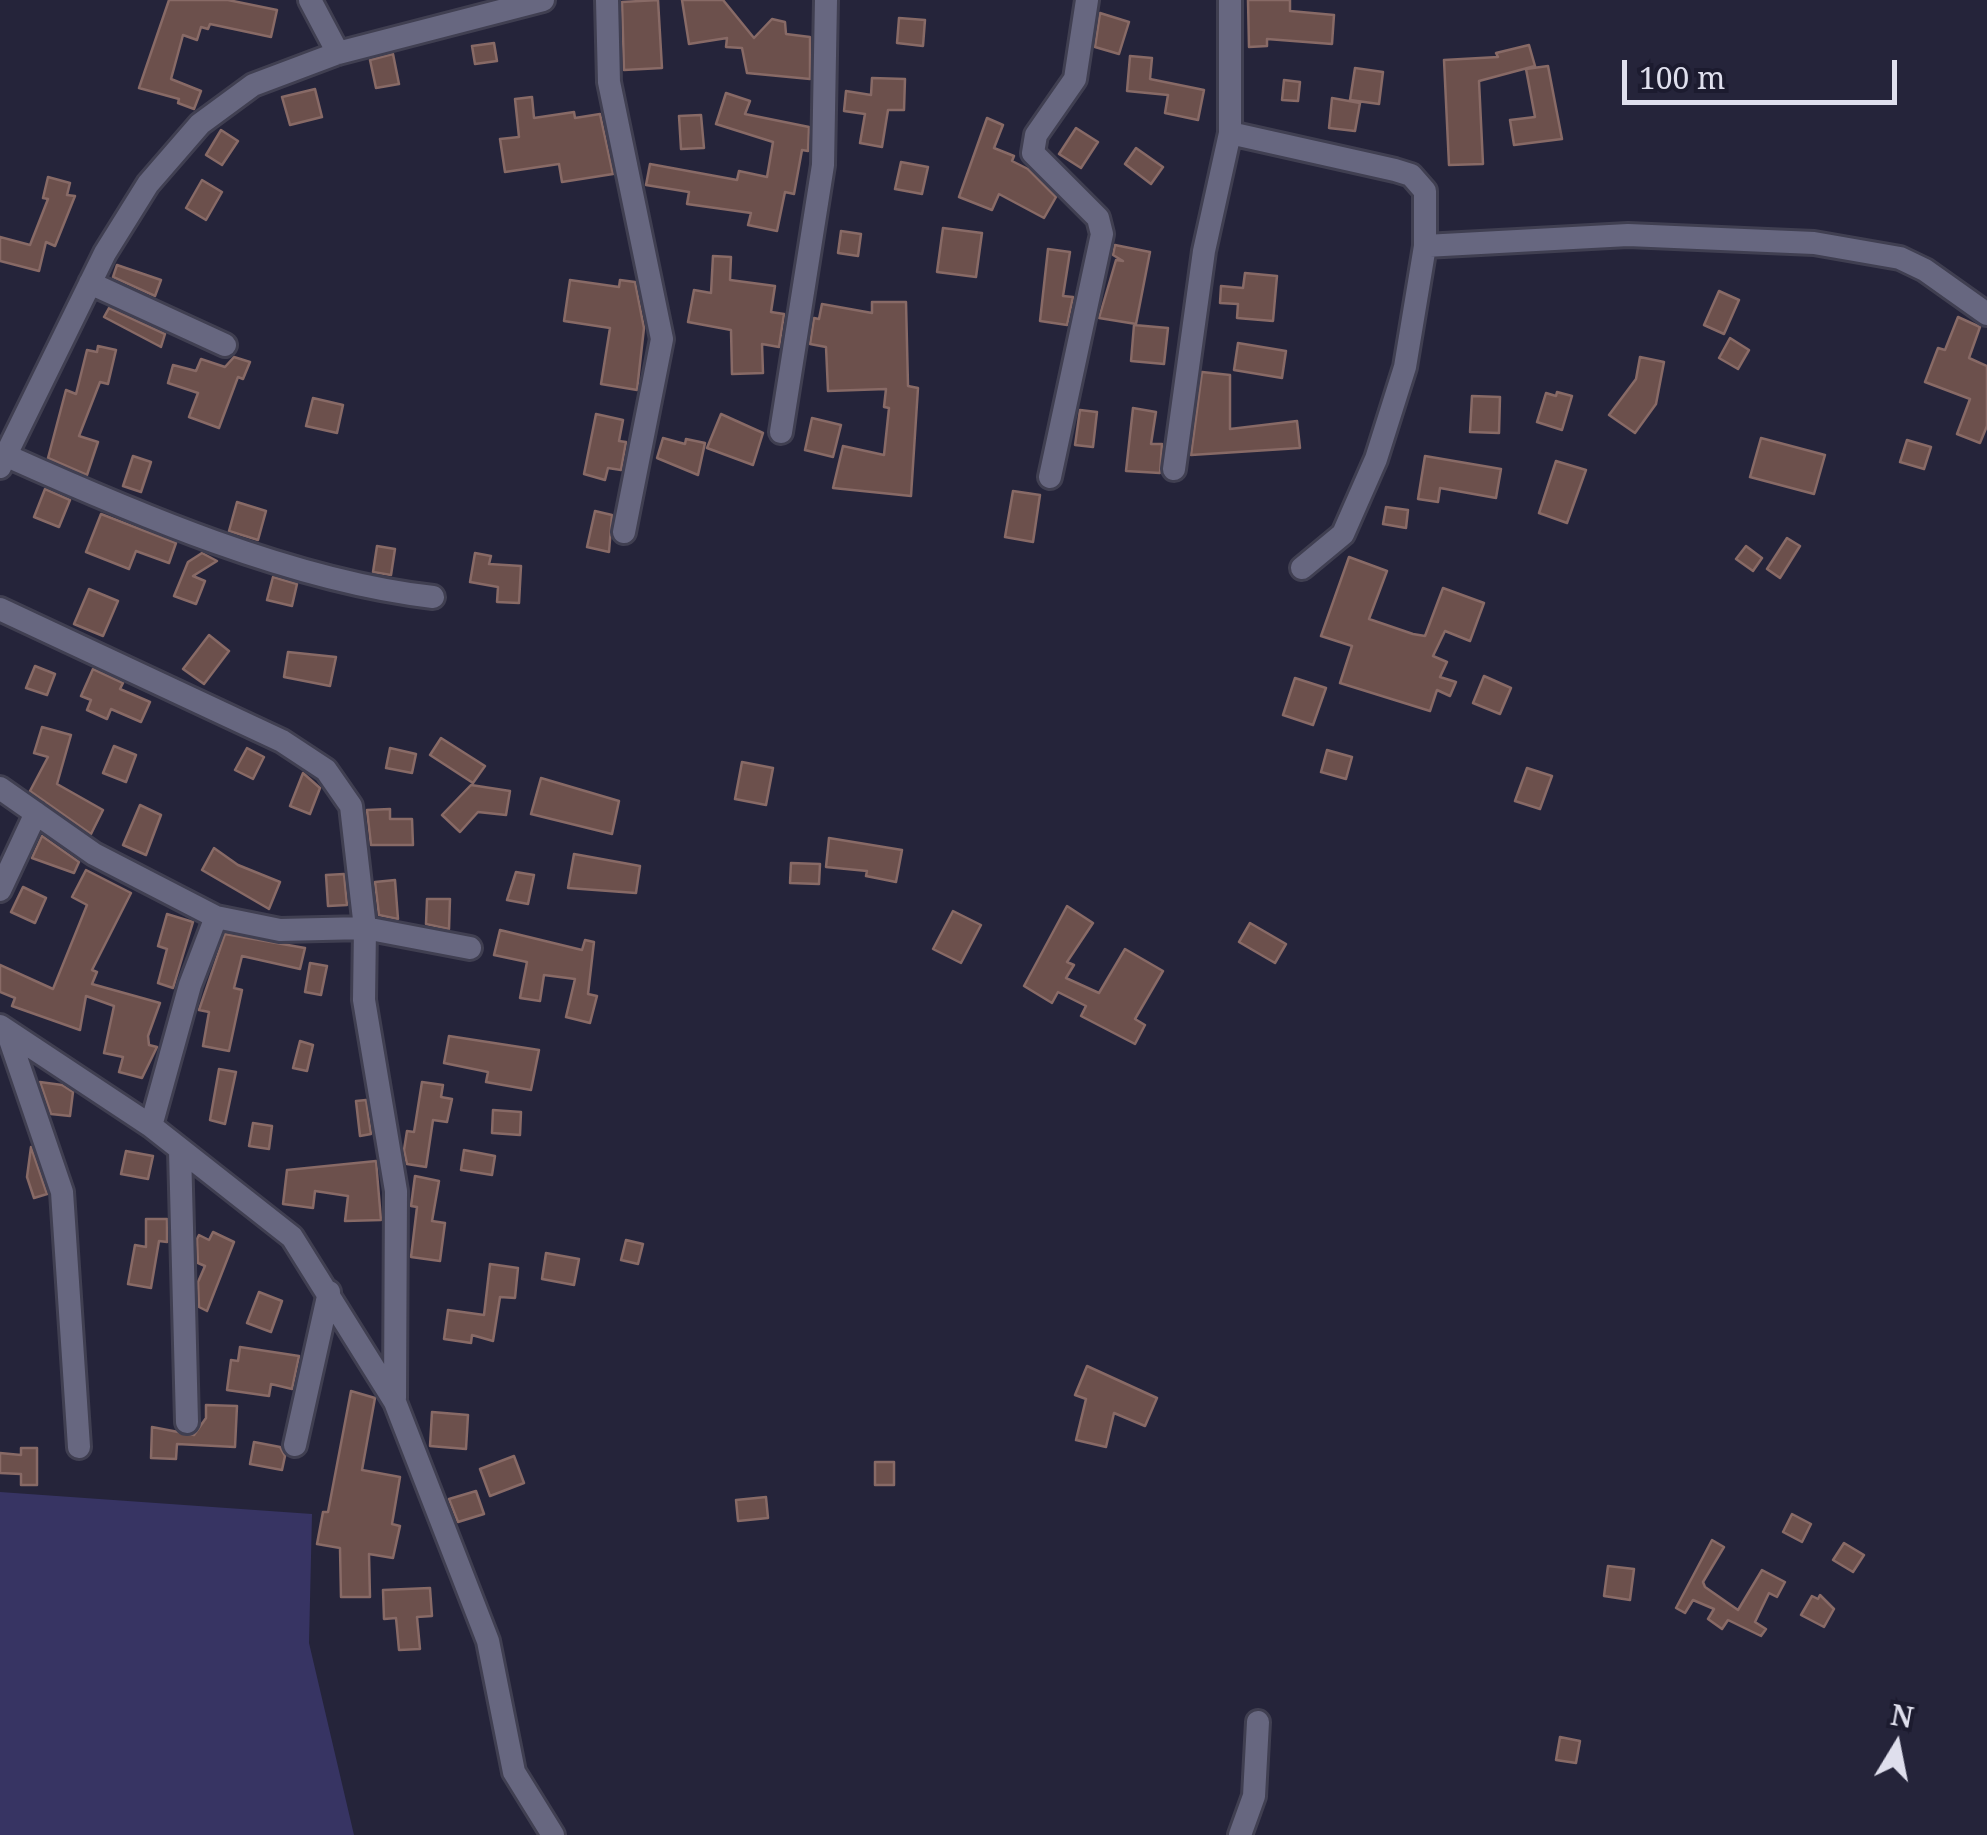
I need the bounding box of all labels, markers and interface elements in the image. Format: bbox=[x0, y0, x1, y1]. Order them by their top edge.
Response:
scale bar bbox=[1627, 40, 1902, 102]
text: 100 m bbox=[1639, 57, 1725, 98]
north arrow bbox=[1847, 1695, 1947, 1795]
text: N bbox=[1888, 1695, 1916, 1736]

